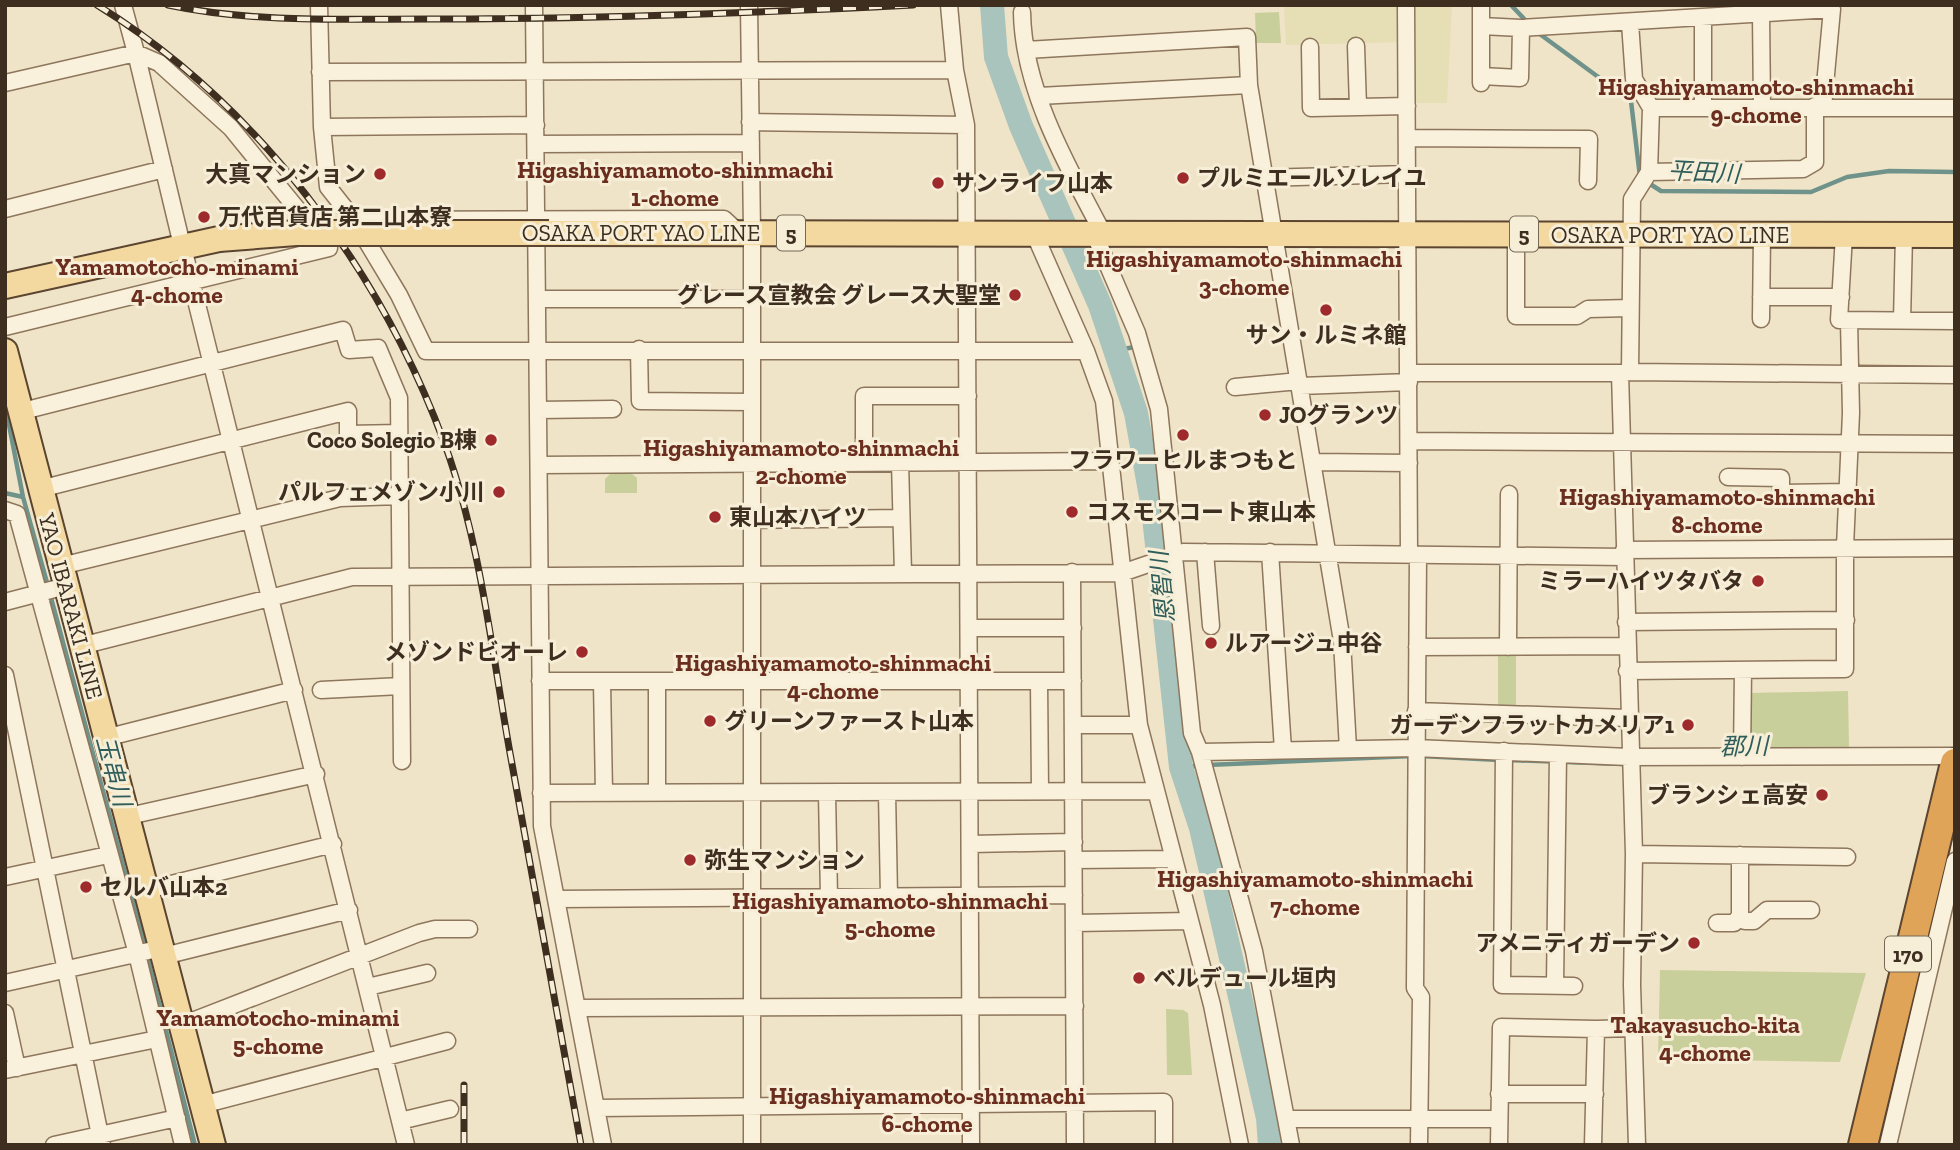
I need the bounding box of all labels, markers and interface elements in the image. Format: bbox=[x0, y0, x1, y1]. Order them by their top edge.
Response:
district label: Higashiyamamoto-shinmachi 9-chome bbox=[1598, 72, 1914, 129]
district label: Higashiyamamoto-shinmachi 1-chome bbox=[517, 155, 833, 212]
water label: 平田川 bbox=[1667, 156, 1744, 189]
place label: 大真マンション bbox=[205, 160, 366, 188]
place label: プルミエールソレイユ bbox=[1197, 164, 1427, 192]
marker: 大真マンション bbox=[372, 166, 388, 182]
place label: サンライフ山本 bbox=[952, 169, 1113, 197]
marker: プルミエールソレイユ bbox=[1175, 170, 1191, 186]
marker: サンライフ山本 bbox=[930, 175, 946, 191]
place label: 万代百貨店 第二山本寮 bbox=[218, 203, 452, 231]
marker: 万代百貨店 第二山本寮 bbox=[196, 209, 212, 225]
road number: 5 bbox=[777, 216, 805, 250]
road number: 5 bbox=[1510, 216, 1538, 252]
street label: OSAKA PORT YAO LINE bbox=[522, 219, 760, 247]
street label: OSAKA PORT YAO LINE bbox=[1551, 221, 1789, 249]
district label: Higashiyamamoto-shinmachi 3-chome bbox=[1086, 244, 1402, 301]
district label: Yamamotocho-minami 4-chome bbox=[56, 252, 298, 309]
place label: グレース宣教会 グレース大聖堂 bbox=[677, 281, 1001, 309]
marker: グレース宣教会 グレース大聖堂 bbox=[1007, 287, 1023, 303]
marker: サン・ルミネ館 bbox=[1318, 302, 1334, 318]
place label: サン・ルミネ館 bbox=[1246, 321, 1407, 349]
place label: JOグランツ bbox=[1279, 401, 1398, 429]
marker: JOグランツ bbox=[1257, 407, 1273, 423]
place label: Coco Solegio B棟 bbox=[307, 426, 477, 454]
marker: フラワーヒルまつもと bbox=[1175, 427, 1191, 443]
marker: Coco Solegio B棟 bbox=[483, 432, 499, 448]
district label: Higashiyamamoto-shinmachi 2-chome bbox=[643, 433, 959, 490]
place label: フラワーヒルまつもと bbox=[1068, 446, 1298, 474]
place label: パルフェメゾン小川 bbox=[278, 478, 485, 506]
district label: Higashiyamamoto-shinmachi 8-chome bbox=[1559, 482, 1875, 539]
marker: パルフェメゾン小川 bbox=[491, 484, 507, 500]
place label: コスモスコート東山本 bbox=[1086, 498, 1316, 526]
place label: 東山本ハイツ bbox=[729, 503, 867, 531]
marker: コスモスコート東山本 bbox=[1064, 504, 1080, 520]
street label: YAO IBARAKI LINE bbox=[32, 509, 109, 702]
marker: 東山本ハイツ bbox=[707, 509, 723, 525]
water label: 恩智川 bbox=[1144, 547, 1180, 624]
place label: ミラーハイツタバタ bbox=[1538, 567, 1744, 595]
marker: ミラーハイツタバタ bbox=[1750, 573, 1766, 589]
place label: ルアージュ中谷 bbox=[1225, 629, 1383, 657]
marker: ルアージュ中谷 bbox=[1203, 635, 1219, 651]
place label: メゾンドビオーレ bbox=[384, 638, 568, 666]
marker: メゾンドビオーレ bbox=[574, 644, 590, 660]
district label: Higashiyamamoto-shinmachi 4-chome bbox=[675, 648, 991, 705]
place label: グリーンファースト山本 bbox=[724, 707, 974, 735]
place label: ガーデンフラットカメリア1 bbox=[1389, 711, 1674, 739]
marker: グリーンファースト山本 bbox=[702, 713, 718, 729]
marker: ガーデンフラットカメリア1 bbox=[1680, 717, 1696, 733]
water label: 郡川 bbox=[1720, 731, 1771, 761]
water label: 玉串川 bbox=[91, 732, 138, 812]
place label: ブランシェ高安 bbox=[1647, 781, 1808, 809]
marker: ブランシェ高安 bbox=[1814, 787, 1830, 803]
place label: 弥生マンション bbox=[704, 846, 865, 874]
marker: 弥生マンション bbox=[682, 852, 698, 868]
district label: Higashiyamamoto-shinmachi 7-chome bbox=[1157, 864, 1473, 921]
place label: セルバ山本2 bbox=[100, 873, 227, 901]
marker: セルバ山本2 bbox=[78, 879, 94, 895]
district label: Higashiyamamoto-shinmachi 5-chome bbox=[732, 886, 1048, 943]
place label: アメニティガーデン bbox=[1476, 929, 1680, 957]
marker: アメニティガーデン bbox=[1686, 935, 1702, 951]
road number: 170 bbox=[1885, 936, 1931, 972]
place label: ベルデュール垣内 bbox=[1153, 964, 1337, 992]
marker: ベルデュール垣内 bbox=[1131, 970, 1147, 986]
district label: Yamamotocho-minami 5-chome bbox=[157, 1003, 399, 1060]
district label: Takayasucho-kita 4-chome bbox=[1610, 1010, 1800, 1067]
district label: Higashiyamamoto-shinmachi 6-chome bbox=[769, 1081, 1085, 1138]

